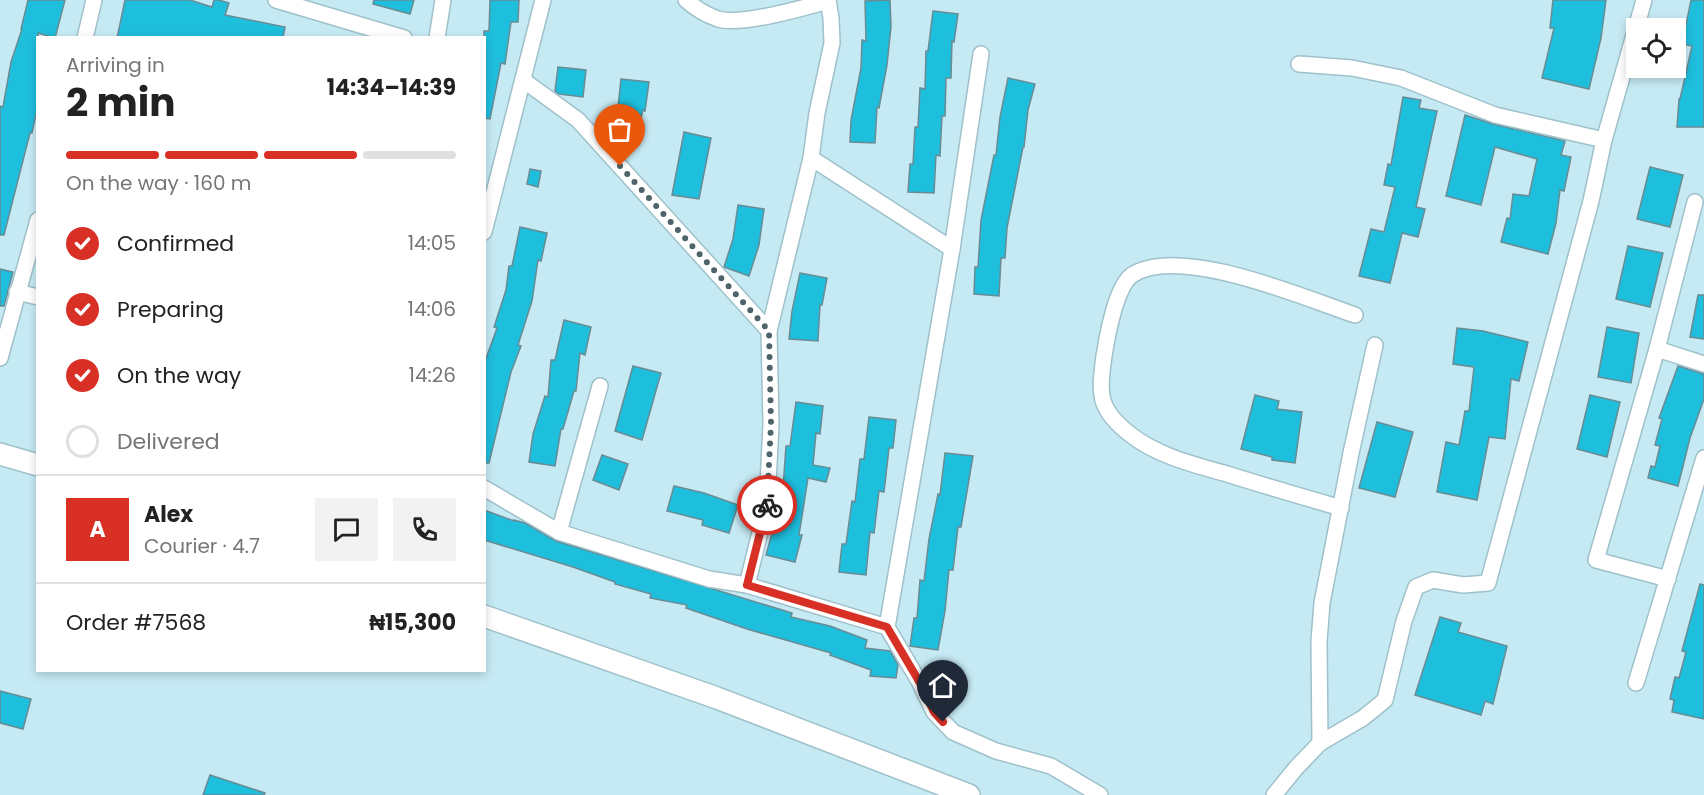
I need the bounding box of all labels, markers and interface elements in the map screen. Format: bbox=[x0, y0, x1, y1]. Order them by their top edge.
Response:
map controls bbox=[1626, 18, 1686, 78]
button: locate bbox=[1626, 18, 1686, 78]
text: Arriving in bbox=[66, 51, 165, 79]
text: 14:34–14:39 bbox=[327, 72, 456, 103]
text: 2 min bbox=[66, 75, 176, 130]
pin bbox=[594, 104, 645, 166]
icon: bag bbox=[603, 113, 636, 146]
text: On the way · 160 m bbox=[66, 169, 251, 197]
icon: check bbox=[66, 227, 99, 260]
text: Confirmed bbox=[117, 228, 234, 259]
text: 14:05 bbox=[408, 229, 456, 257]
icon: check bbox=[66, 293, 99, 326]
text: Preparing bbox=[117, 294, 224, 325]
text: 14:06 bbox=[408, 295, 456, 323]
icon: check bbox=[66, 359, 99, 392]
text: On the way bbox=[117, 360, 241, 391]
text: 14:26 bbox=[409, 361, 456, 389]
text: Delivered bbox=[117, 426, 220, 457]
courier bbox=[737, 475, 797, 535]
icon: bike bbox=[751, 489, 784, 522]
button: chat bbox=[315, 498, 378, 561]
button: phone bbox=[393, 498, 456, 561]
text: Alex bbox=[144, 499, 193, 530]
text: A bbox=[89, 514, 106, 545]
text: Courier · 4.7 bbox=[144, 532, 260, 560]
text: Order #7568 bbox=[66, 607, 206, 638]
text: ₦15,300 bbox=[369, 607, 456, 638]
pin bbox=[917, 660, 968, 722]
icon: home bbox=[926, 669, 959, 702]

